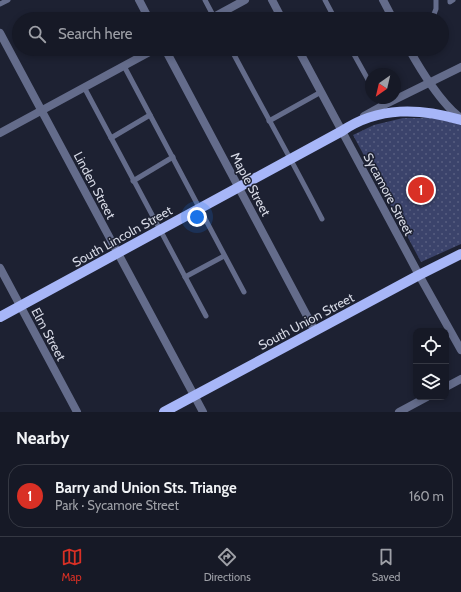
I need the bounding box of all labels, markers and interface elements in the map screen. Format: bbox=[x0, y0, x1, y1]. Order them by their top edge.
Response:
search box bbox=[12, 12, 449, 56]
icon: search bbox=[26, 23, 48, 45]
text: Search here bbox=[58, 25, 133, 43]
north arrow bbox=[365, 68, 401, 104]
street label: Linden Street bbox=[71, 149, 120, 222]
street label: Maple Street bbox=[228, 149, 275, 219]
street label: Sycamore Street bbox=[360, 150, 418, 239]
pin: 1 bbox=[408, 175, 434, 205]
street label: South Lincoln Street bbox=[69, 202, 175, 270]
your location bbox=[187, 207, 207, 227]
street label: South Union Street bbox=[255, 289, 357, 353]
street label: Elm Street bbox=[28, 305, 70, 364]
map controls bbox=[413, 328, 449, 400]
button: locate bbox=[413, 328, 449, 364]
button: layers bbox=[413, 364, 449, 400]
text: Nearby bbox=[16, 428, 69, 448]
text: Barry and Union Sts. Triange bbox=[55, 479, 237, 497]
text: 1 bbox=[28, 488, 32, 504]
text: 160 m bbox=[409, 488, 444, 504]
text: Park · Sycamore Street bbox=[55, 497, 179, 513]
tab: Map bbox=[61, 546, 83, 584]
tab: Directions bbox=[204, 546, 251, 584]
tab: Saved bbox=[372, 546, 400, 584]

